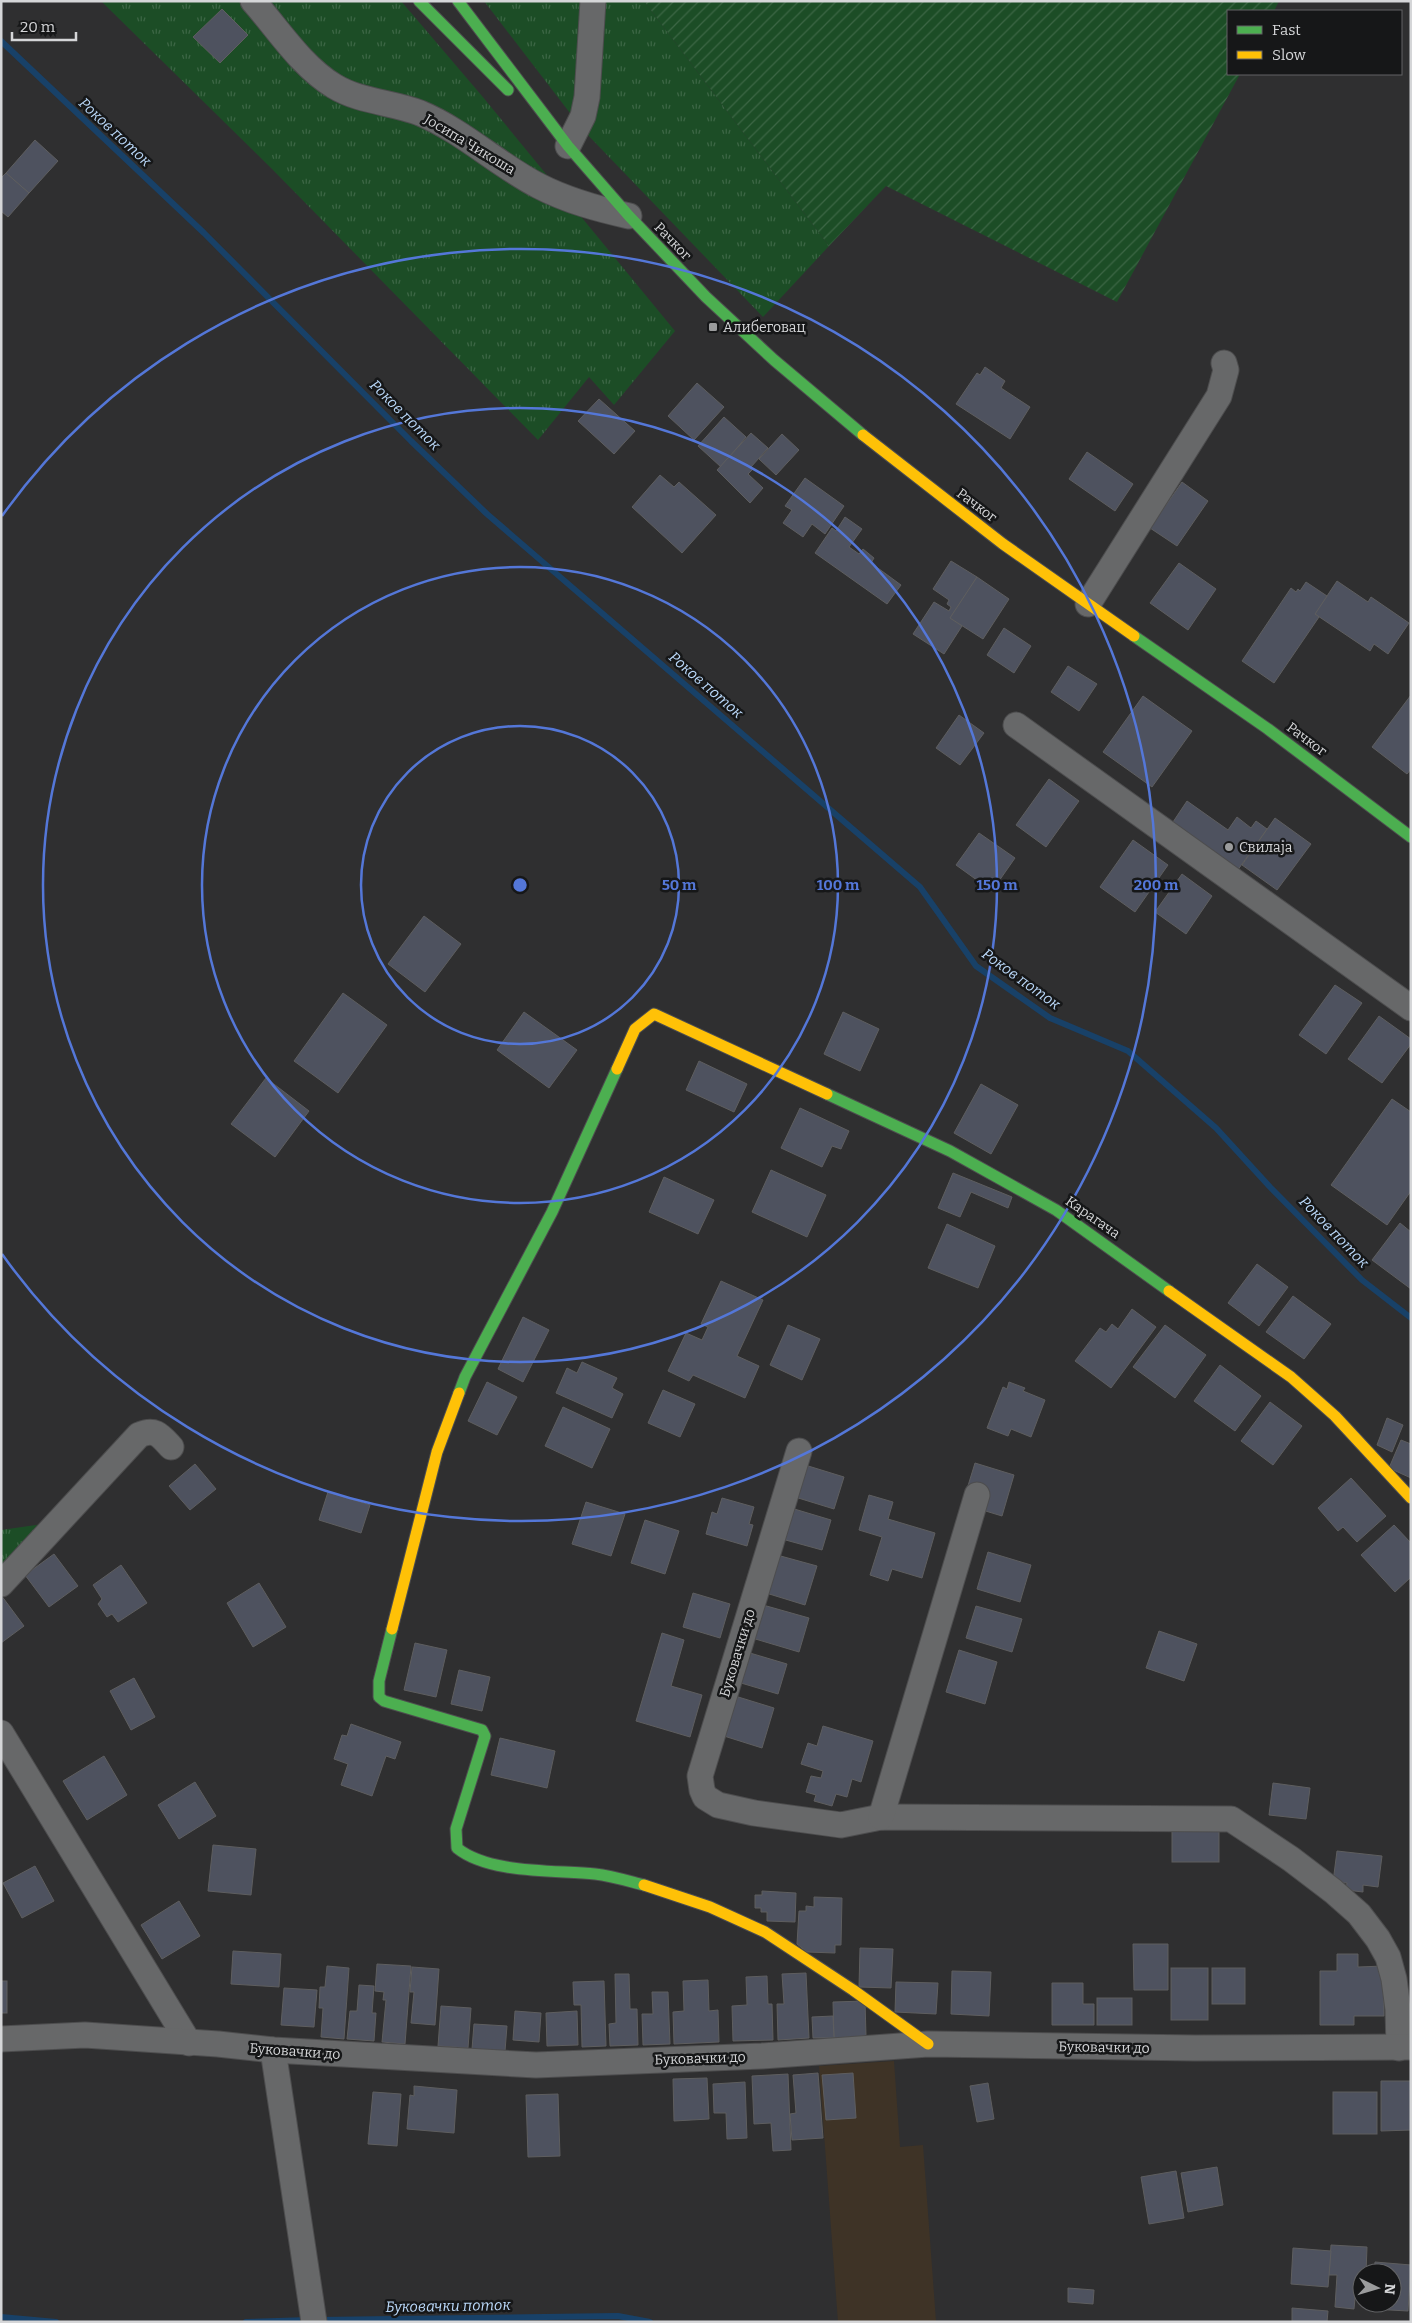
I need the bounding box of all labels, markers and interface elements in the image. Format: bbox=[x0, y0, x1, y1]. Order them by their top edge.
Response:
scale bar bbox=[12, 10, 76, 42]
legend bbox=[1227, 10, 1402, 75]
text: 20 m bbox=[20, 18, 56, 36]
text: Fast bbox=[1272, 21, 1301, 39]
text: Slow bbox=[1272, 46, 1307, 64]
water label: Роков поток bbox=[75, 94, 155, 170]
street label: Јосипа Чикоша bbox=[420, 110, 519, 178]
street label: Рачког bbox=[651, 219, 695, 264]
place label: Алибеговац bbox=[723, 319, 806, 336]
marker: Алибеговац bbox=[707, 321, 719, 333]
water label: Роков поток bbox=[366, 376, 444, 454]
street label: Рачког bbox=[953, 485, 1000, 526]
water label: Роков поток bbox=[665, 648, 747, 722]
street label: Рачког bbox=[1283, 719, 1330, 760]
place label: Свилаја bbox=[1239, 839, 1293, 856]
marker: Свилаја bbox=[1223, 841, 1235, 853]
centre of rings bbox=[511, 876, 529, 894]
text: 50 m bbox=[662, 876, 697, 894]
text: 100 m bbox=[817, 876, 860, 894]
text: 150 m bbox=[976, 876, 1018, 894]
text: 200 m bbox=[1134, 876, 1179, 894]
water label: Роков поток bbox=[978, 945, 1064, 1014]
street label: Карагача bbox=[1062, 1193, 1123, 1242]
water label: Роков поток bbox=[1295, 1193, 1373, 1272]
street label: Буковачки до bbox=[716, 1607, 759, 1699]
street label: Буковачки до bbox=[1058, 2038, 1150, 2057]
street label: Буковачки до bbox=[249, 2040, 341, 2063]
street label: Буковачки до bbox=[654, 2048, 746, 2069]
north arrow bbox=[1352, 2263, 1402, 2313]
text: N bbox=[1380, 2283, 1398, 2295]
water label: Буковачки поток bbox=[385, 2296, 511, 2316]

